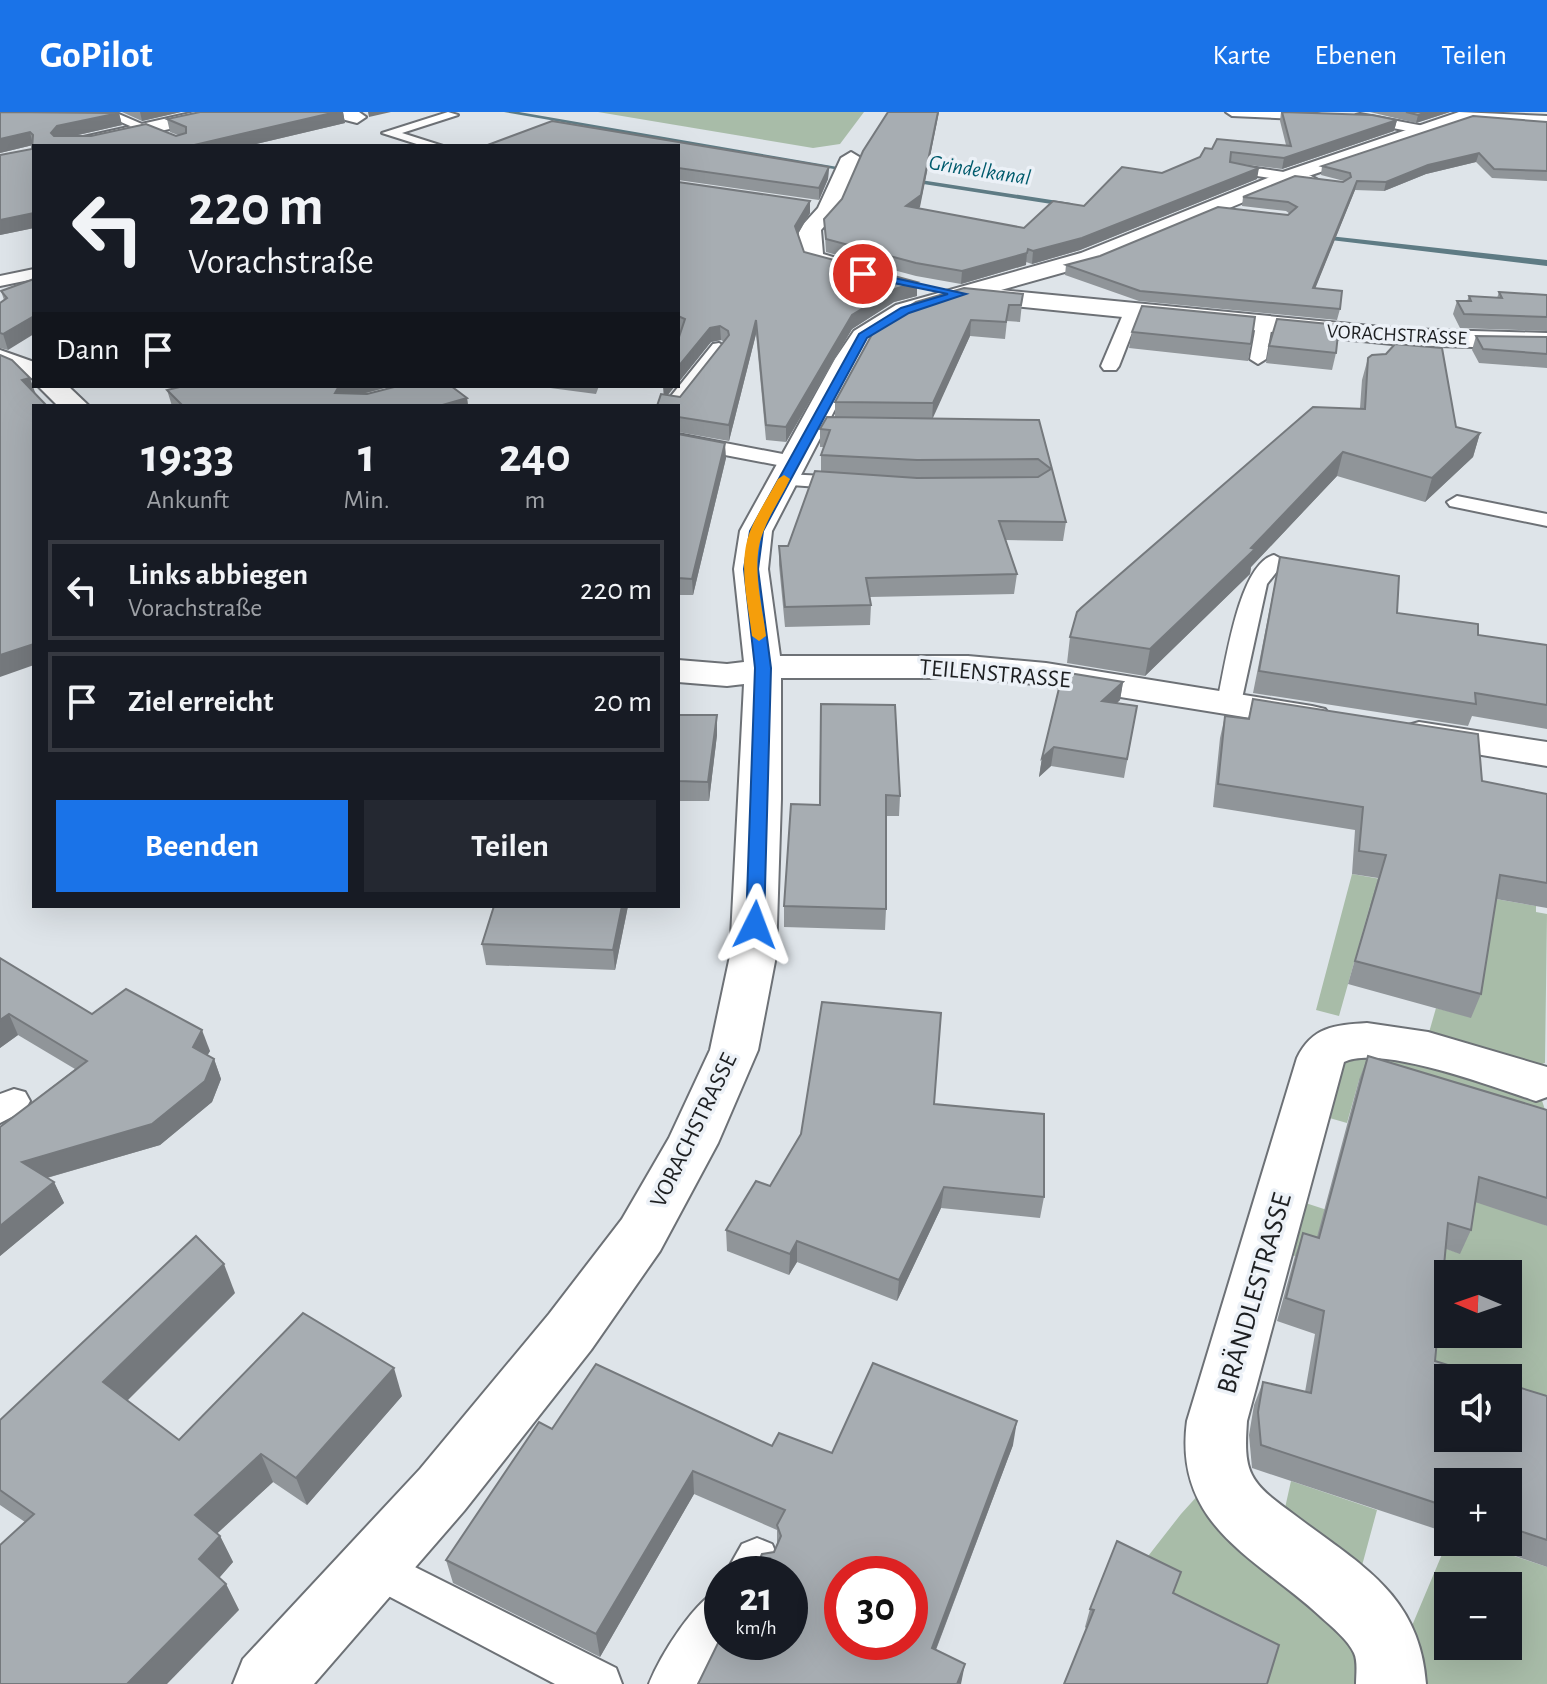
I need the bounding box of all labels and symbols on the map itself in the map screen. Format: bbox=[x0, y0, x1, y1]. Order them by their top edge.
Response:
water label: Grindelkanal bbox=[927, 151, 1032, 189]
pin bbox=[829, 240, 897, 308]
street label: VORACHSTRASSE bbox=[1326, 321, 1468, 349]
street label: TEILENSTRASSE bbox=[918, 655, 1072, 693]
position arrow bbox=[713, 883, 797, 967]
street label: VORACHSTRASSE bbox=[646, 1049, 742, 1211]
street label: BRÄNDLESTRASSE bbox=[1211, 1190, 1297, 1397]
north arrow bbox=[1434, 1260, 1522, 1348]
speed limit sign: 30 bbox=[824, 1556, 928, 1660]

